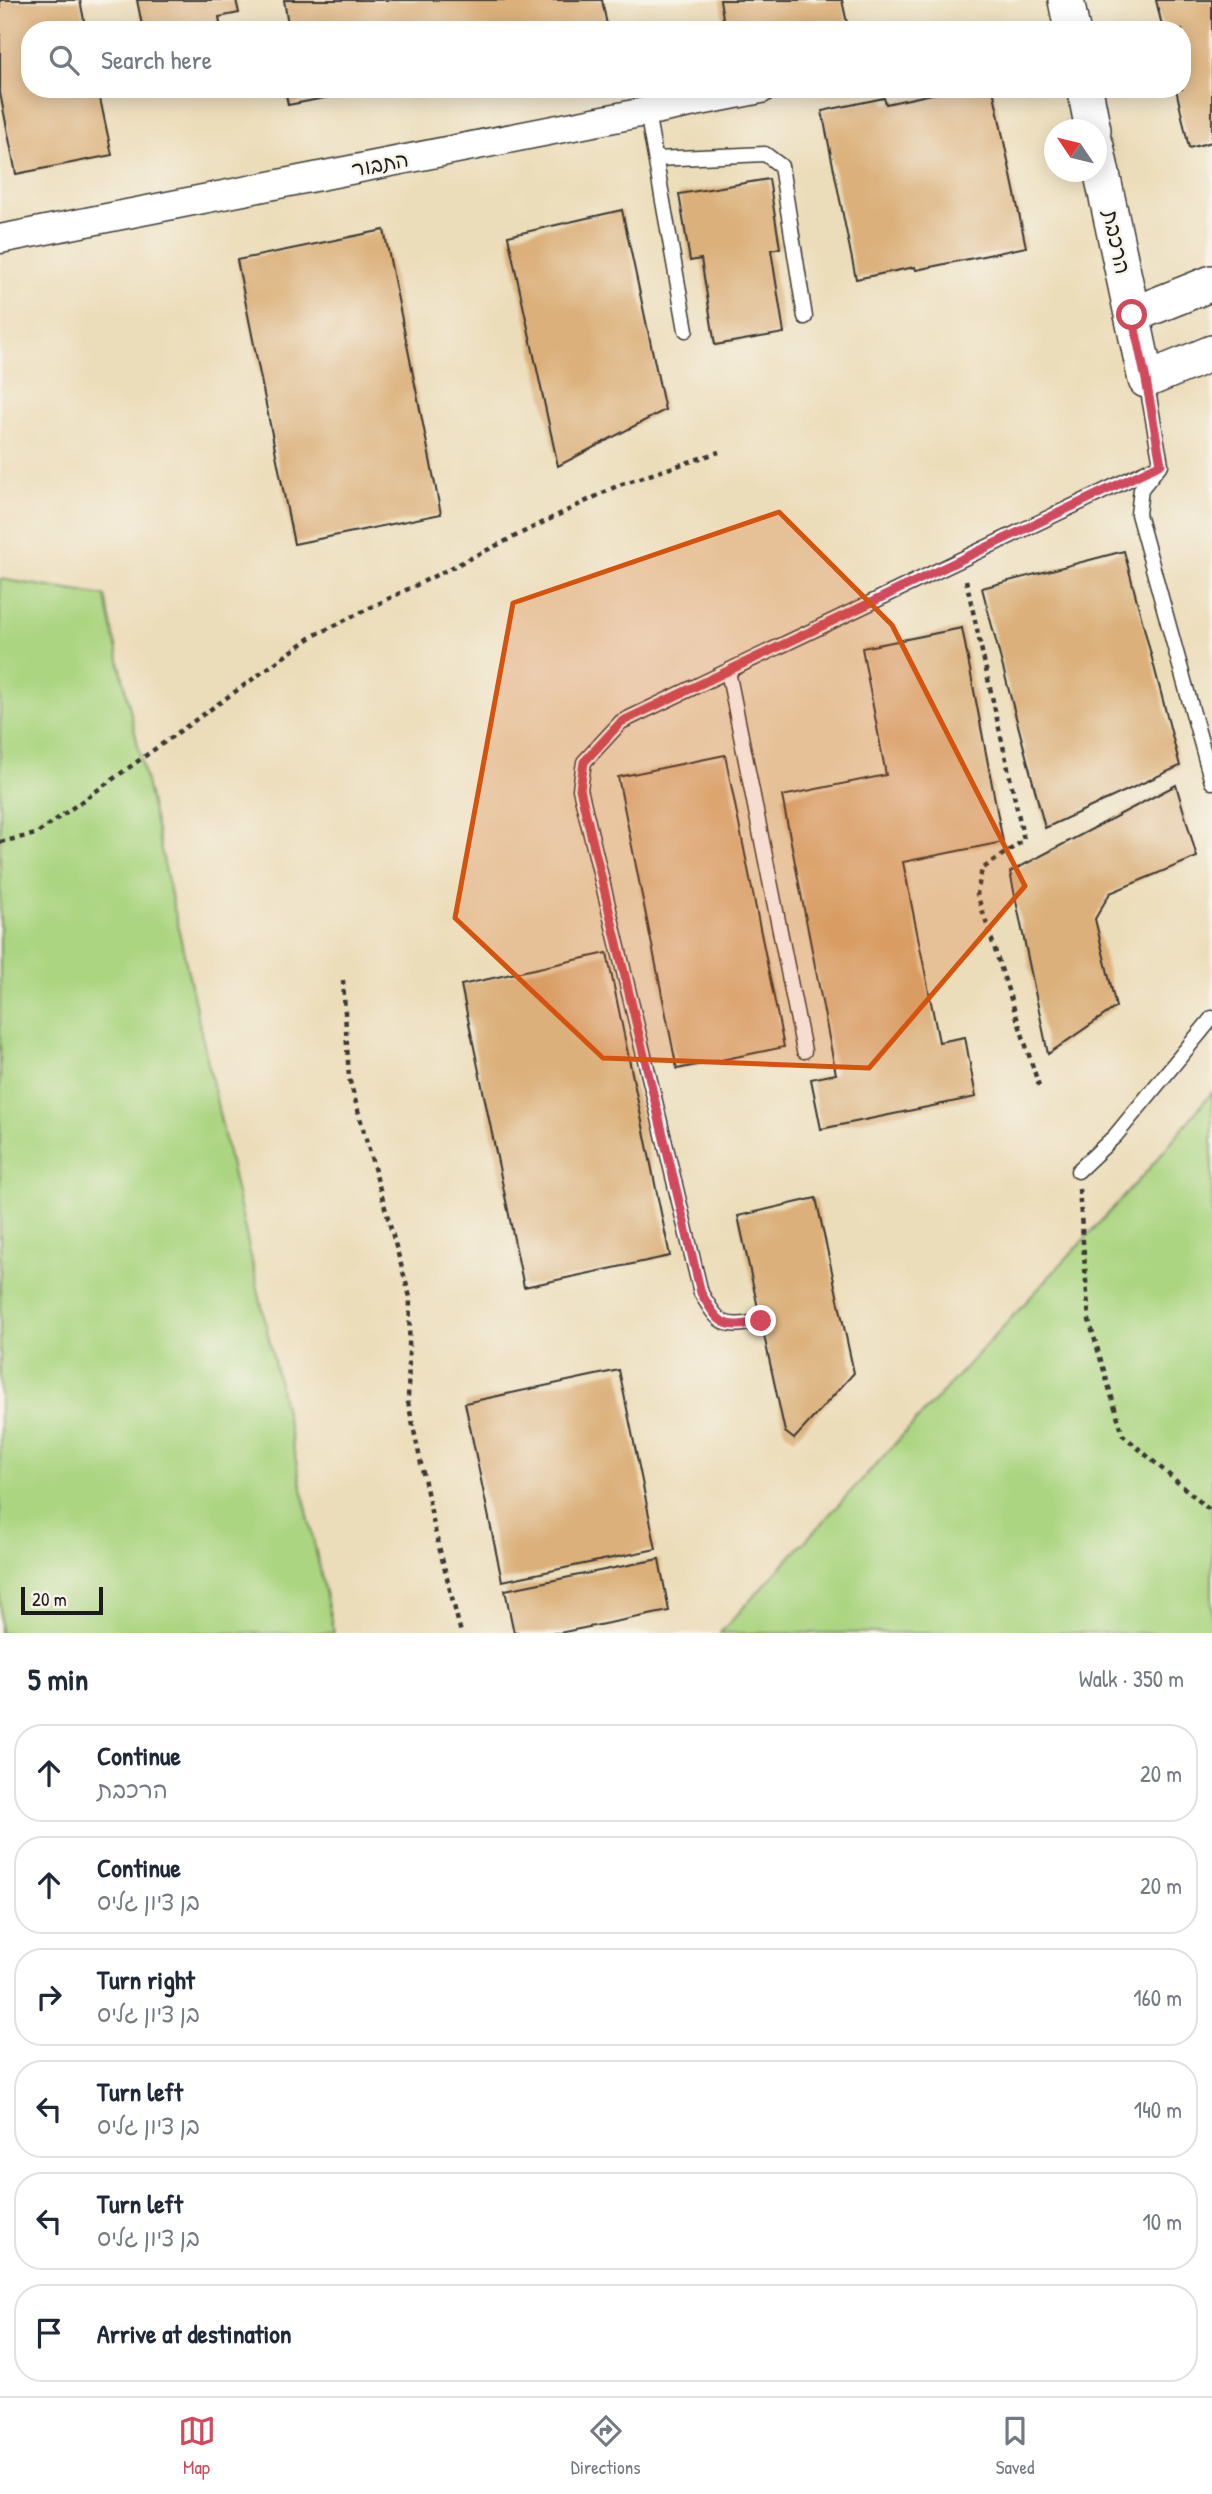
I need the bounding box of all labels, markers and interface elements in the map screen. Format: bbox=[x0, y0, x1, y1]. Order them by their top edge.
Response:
search box bbox=[21, 21, 1191, 98]
icon: search bbox=[45, 41, 83, 79]
text: Search here bbox=[101, 42, 212, 77]
north arrow bbox=[1044, 119, 1107, 182]
street label: התבור bbox=[349, 144, 411, 184]
street label: הרכבת bbox=[1096, 206, 1138, 277]
route start bbox=[1116, 299, 1147, 330]
route end bbox=[745, 1305, 776, 1336]
scale bar bbox=[21, 1584, 103, 1616]
text: 20 m bbox=[32, 1586, 67, 1612]
text: 5 min bbox=[28, 1659, 88, 1699]
text: Walk · 350 m bbox=[1079, 1663, 1184, 1694]
text: Continue bbox=[97, 1738, 181, 1773]
icon: ahead bbox=[30, 1754, 68, 1792]
text: 20 m bbox=[1140, 1758, 1182, 1789]
text: הרכבת bbox=[97, 1774, 168, 1805]
text: Continue bbox=[97, 1850, 181, 1885]
icon: ahead bbox=[30, 1866, 68, 1904]
text: 20 m bbox=[1140, 1870, 1182, 1901]
text: בן ציון גליס bbox=[97, 1886, 200, 1917]
text: Turn right bbox=[97, 1962, 195, 1997]
icon: right bbox=[30, 1978, 68, 2016]
text: 160 m bbox=[1133, 1982, 1182, 2013]
text: בן ציון גליס bbox=[97, 1998, 200, 2029]
text: Turn left bbox=[97, 2074, 183, 2109]
icon: left bbox=[30, 2090, 68, 2128]
text: 140 m bbox=[1134, 2094, 1182, 2125]
text: בן ציון גליס bbox=[97, 2110, 200, 2141]
text: Turn left bbox=[97, 2186, 183, 2221]
icon: left bbox=[30, 2202, 68, 2240]
text: 10 m bbox=[1142, 2206, 1182, 2237]
text: בן ציון גליס bbox=[97, 2222, 200, 2253]
icon: arrive bbox=[30, 2314, 68, 2352]
text: Arrive at destination bbox=[97, 2316, 292, 2351]
tab: Map bbox=[178, 2412, 216, 2480]
tab: Directions bbox=[571, 2412, 641, 2480]
tab: Saved bbox=[996, 2412, 1034, 2480]

